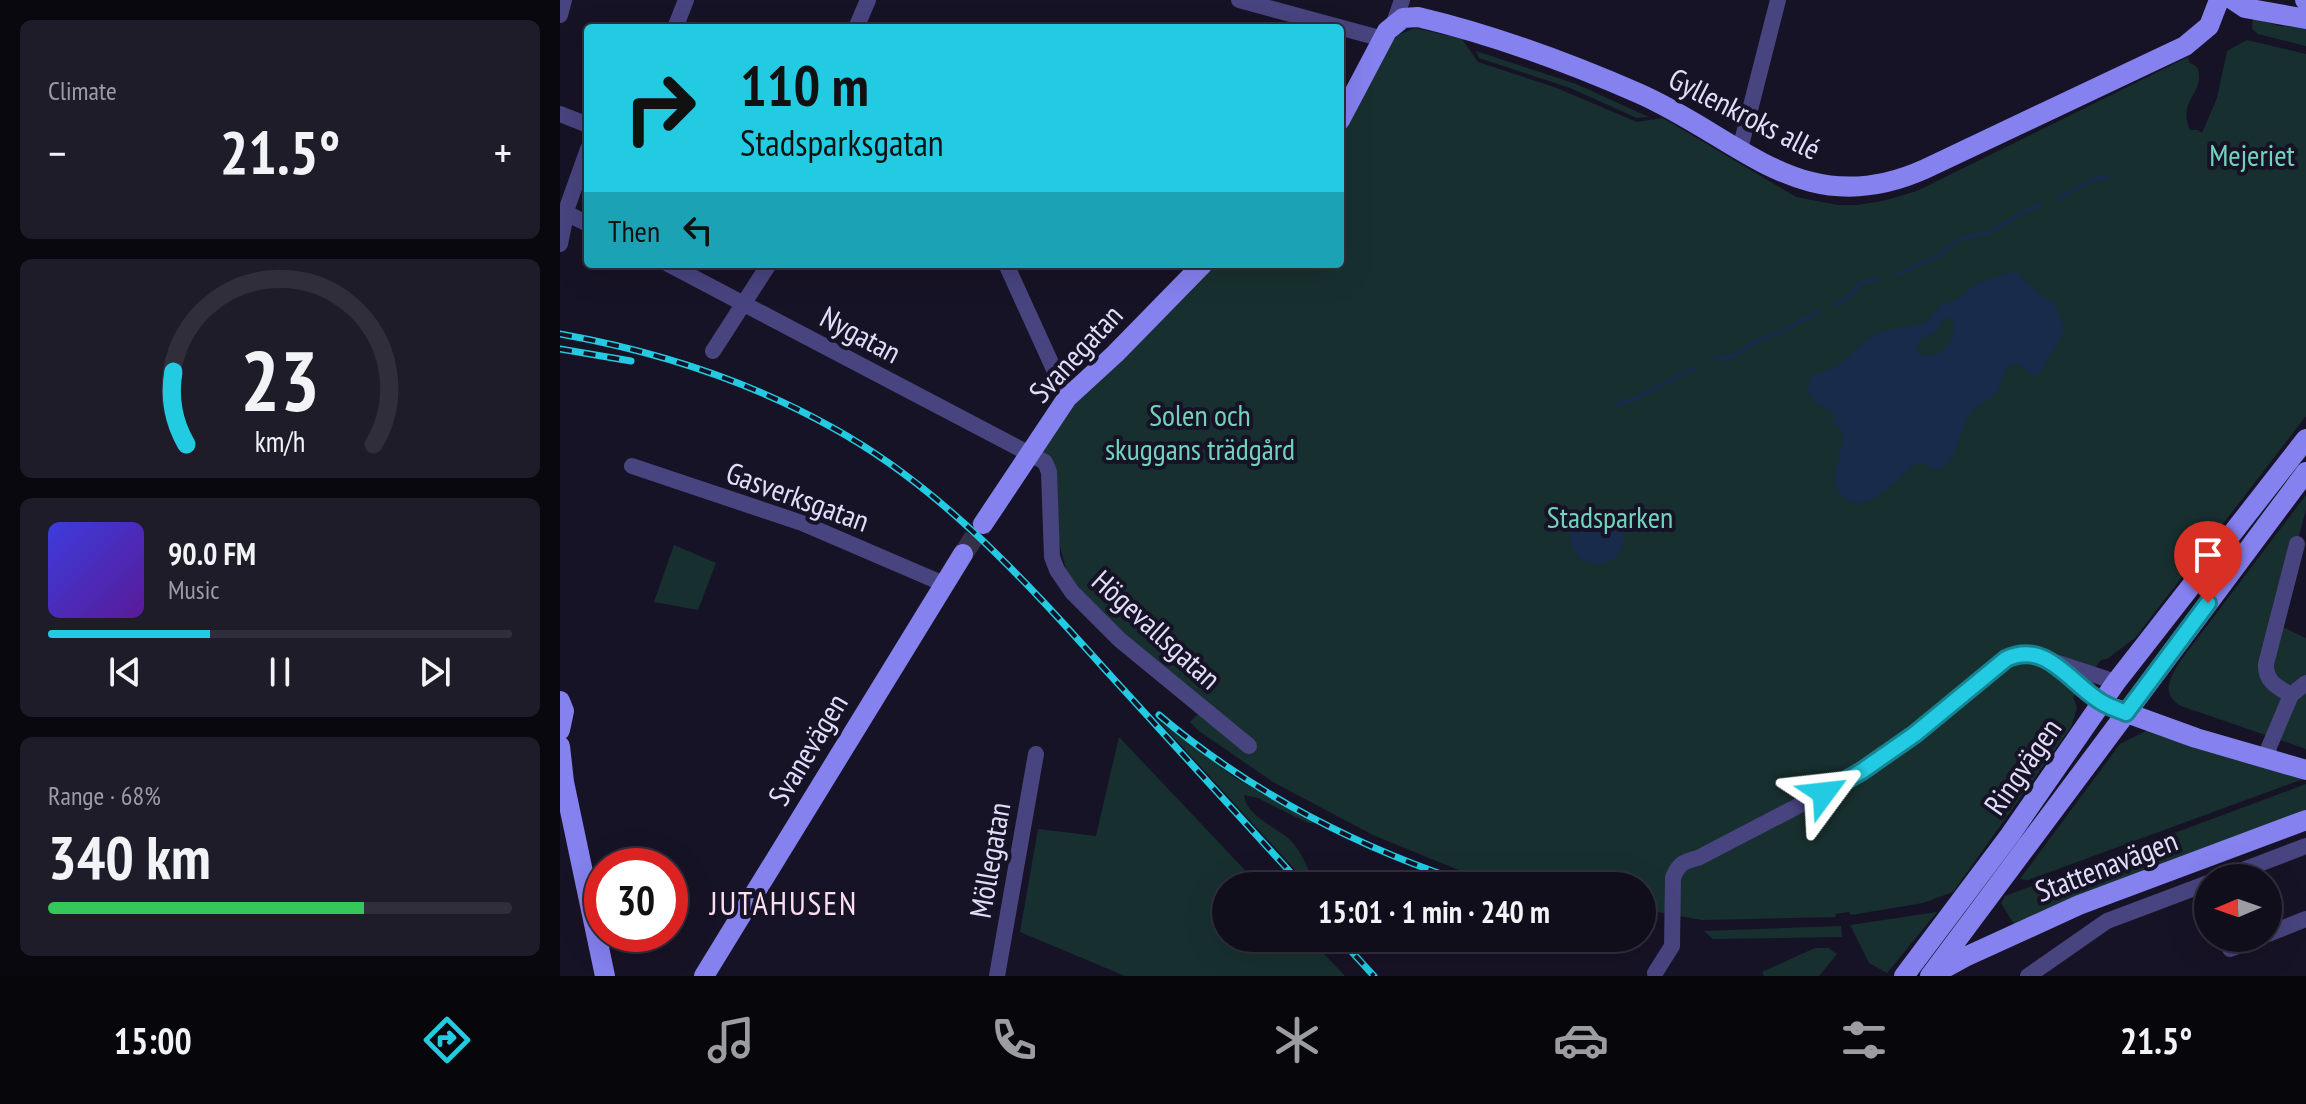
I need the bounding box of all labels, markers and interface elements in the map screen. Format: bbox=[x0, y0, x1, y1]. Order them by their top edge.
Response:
text: 110 m bbox=[740, 49, 869, 121]
icon: right bbox=[608, 56, 712, 160]
street label: Gyllenkroks allé bbox=[1663, 58, 1827, 168]
text: Climate bbox=[48, 74, 117, 107]
text: 21.5° bbox=[220, 113, 340, 191]
text: Stadsparksgatan bbox=[740, 119, 944, 166]
text: − bbox=[48, 124, 66, 181]
text: + bbox=[494, 124, 512, 181]
park label: Mejeriet bbox=[2209, 135, 2296, 174]
icon: left bbox=[676, 208, 720, 252]
text: Then bbox=[608, 211, 660, 250]
street label: Svanegatan bbox=[1020, 296, 1130, 410]
street label: Nygatan bbox=[814, 297, 908, 371]
text: 23 bbox=[240, 325, 320, 433]
park label: Solen och skuggans trädgård bbox=[1105, 395, 1295, 468]
text: km/h bbox=[255, 423, 305, 460]
street label: Gasverksgatan bbox=[721, 452, 875, 540]
park label: Stadsparken bbox=[1547, 497, 1673, 536]
pin bbox=[2174, 521, 2242, 603]
icon: arrive bbox=[2186, 533, 2230, 577]
text: 90.0 FM bbox=[168, 534, 256, 573]
street label: Högevallsgatan bbox=[1084, 561, 1230, 697]
text: Music bbox=[168, 573, 220, 606]
icon: previous bbox=[103, 650, 147, 694]
icon: pause bbox=[258, 650, 302, 694]
icon: next bbox=[413, 650, 457, 694]
street label: Svanevägen bbox=[758, 686, 856, 812]
street label: Ringvägen bbox=[1975, 710, 2069, 822]
position arrow bbox=[1782, 751, 1866, 835]
text: Range · 68% bbox=[48, 779, 161, 812]
street label: Möllegatan bbox=[960, 799, 1018, 921]
text: 340 km bbox=[48, 818, 211, 896]
street label: Stattenavägen bbox=[2029, 820, 2183, 910]
speed limit sign: 30 bbox=[584, 848, 688, 952]
north arrow bbox=[2194, 864, 2282, 952]
map controls bbox=[2194, 864, 2282, 952]
district label: JUTAHUSEN bbox=[709, 882, 858, 924]
text: 15:01 · 1 min · 240 m bbox=[1318, 892, 1550, 931]
icon: directions bbox=[419, 1012, 475, 1068]
icon: music bbox=[703, 1012, 759, 1068]
icon: phone bbox=[986, 1012, 1042, 1068]
icon: climate bbox=[1269, 1012, 1325, 1068]
icon: car bbox=[1553, 1012, 1609, 1068]
icon: filters bbox=[1836, 1012, 1892, 1068]
text: 15:00 bbox=[114, 1017, 192, 1064]
text: 21.5° bbox=[2120, 1017, 2192, 1064]

